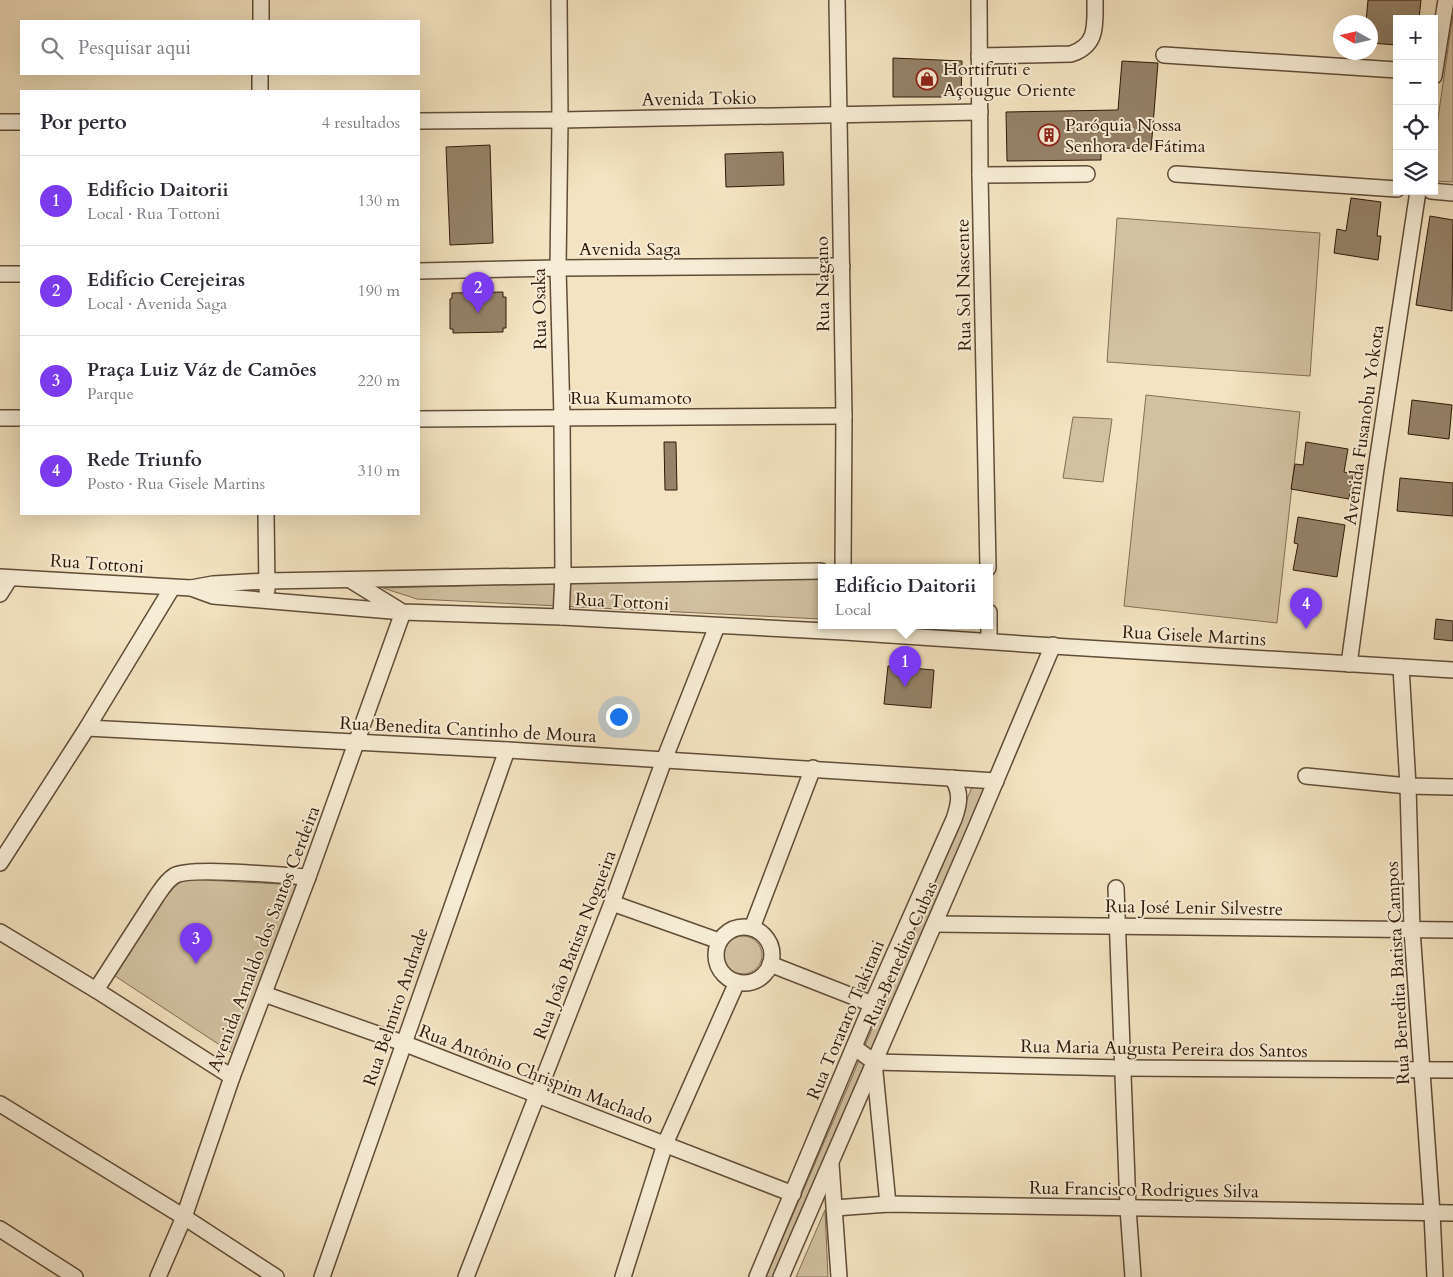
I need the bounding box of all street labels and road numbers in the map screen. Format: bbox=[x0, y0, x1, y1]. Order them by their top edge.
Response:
street label: Avenida Tokio bbox=[641, 85, 757, 113]
street label: Rua Sol Nascente bbox=[950, 218, 978, 352]
street label: Rua Nagano bbox=[810, 236, 836, 332]
street label: Avenida Saga bbox=[579, 237, 681, 262]
street label: Rua Osaka bbox=[527, 268, 553, 350]
street label: Avenida Fusanobu Yokota bbox=[1338, 323, 1390, 527]
street label: Rua Kumamoto bbox=[570, 386, 692, 411]
street label: Rua Tottoni bbox=[49, 548, 145, 580]
street label: Rua Tottoni bbox=[574, 587, 670, 617]
street label: Rua Gisele Martins bbox=[1121, 620, 1267, 652]
street label: Rua Benedita Cantinho de Moura bbox=[339, 711, 597, 749]
street label: Avenida Arnaldo dos Santos Cerdeira bbox=[202, 802, 326, 1075]
street label: Rua João Batista Nogueira bbox=[527, 847, 623, 1043]
street label: Rua Benedita Batista Campos bbox=[1380, 861, 1416, 1085]
street label: Rua Benedito Cubas bbox=[858, 878, 944, 1030]
street label: Rua José Lenir Silvestre bbox=[1105, 894, 1283, 922]
street label: Rua Belmiro Andrade bbox=[357, 924, 435, 1090]
street label: Rua Torataro Takitani bbox=[801, 936, 891, 1104]
street label: Rua Antônio Chrispim Machado bbox=[415, 1019, 657, 1131]
street label: Rua Maria Augusta Pereira dos Santos bbox=[1020, 1034, 1308, 1064]
street label: Rua Francisco Rodrigues Silva bbox=[1029, 1175, 1259, 1205]

